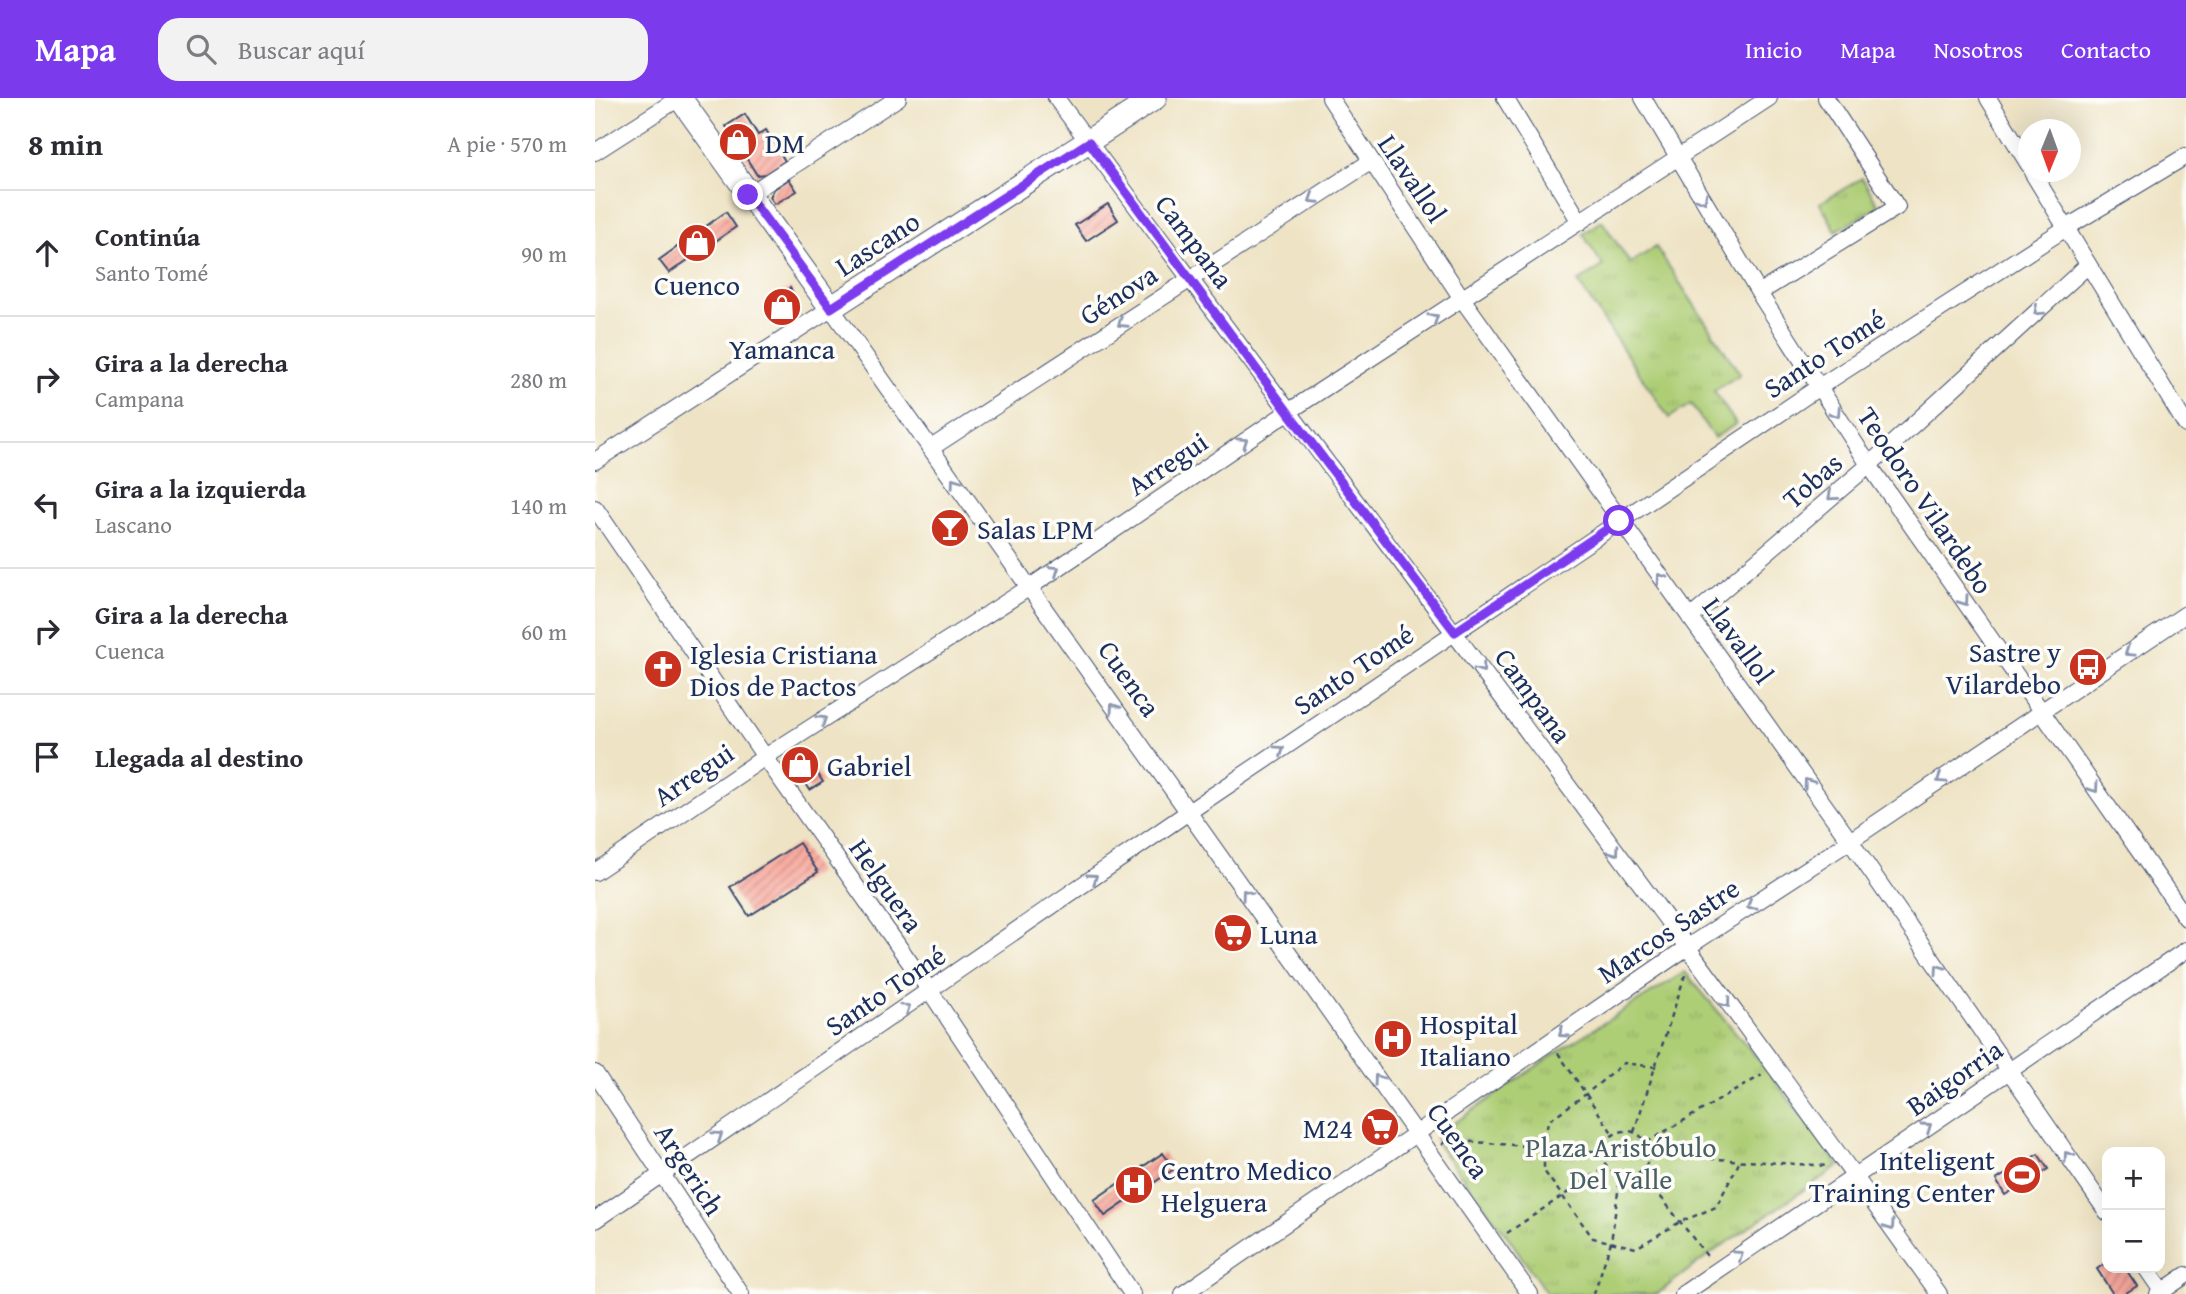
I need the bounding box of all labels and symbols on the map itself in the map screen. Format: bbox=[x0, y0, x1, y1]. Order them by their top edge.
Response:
north arrow bbox=[2018, 119, 2081, 182]
shop icon: DM bbox=[717, 121, 759, 163]
place label: DM bbox=[765, 122, 805, 163]
street label: Llavallol bbox=[1368, 126, 1458, 231]
route end bbox=[732, 179, 763, 210]
street label: Campana bbox=[1146, 185, 1245, 297]
one-way arrow bbox=[1307, 191, 1320, 204]
one-way arrow bbox=[1695, 191, 1708, 204]
street label: Lascano bbox=[827, 200, 927, 286]
shop icon: Cuenco bbox=[676, 222, 718, 264]
street label: Génova bbox=[1071, 253, 1166, 335]
place label: Cuenco bbox=[654, 264, 740, 305]
shop icon: Yamanca bbox=[761, 286, 803, 328]
street label: Santo Tomé bbox=[1755, 298, 1893, 408]
one-way arrow bbox=[2033, 303, 2046, 316]
one-way arrow bbox=[1426, 314, 1439, 327]
one-way arrow bbox=[1117, 315, 1130, 328]
place label: Yamanca bbox=[729, 328, 836, 369]
street label: Teodoro Vilardebo bbox=[1848, 398, 2004, 602]
one-way arrow bbox=[1827, 405, 1840, 418]
street label: Arregui bbox=[1118, 421, 1216, 505]
one-way arrow bbox=[1235, 438, 1248, 451]
street label: Tobas bbox=[1773, 442, 1851, 518]
one-way arrow bbox=[951, 477, 963, 490]
one-way arrow bbox=[1828, 488, 1841, 500]
route start bbox=[1603, 505, 1634, 536]
bar icon: Salas LPM bbox=[929, 507, 971, 549]
place label: Salas LPM bbox=[977, 508, 1094, 549]
one-way arrow bbox=[1047, 566, 1060, 579]
one-way arrow bbox=[1657, 573, 1669, 586]
street label: Llavallol bbox=[1693, 588, 1785, 692]
one-way arrow bbox=[1956, 593, 1968, 606]
street label: Santo Tomé bbox=[1284, 613, 1422, 725]
street label: Cuenca bbox=[1089, 631, 1172, 725]
place label: Sastre y Vilardebo bbox=[1946, 631, 2061, 704]
place label: Iglesia Cristiana Dios de Pactos bbox=[690, 633, 878, 706]
street label: Campana bbox=[1485, 639, 1583, 752]
one-way arrow bbox=[2124, 644, 2137, 657]
bus stop icon: Sastre y Vilardebo bbox=[2067, 646, 2109, 688]
church icon: Iglesia Cristiana Dios de Pactos bbox=[642, 648, 684, 690]
one-way arrow bbox=[1473, 660, 1485, 673]
one-way arrow bbox=[1110, 703, 1122, 716]
one-way arrow bbox=[815, 715, 828, 728]
street label: Arregui bbox=[644, 732, 742, 816]
shop icon: Gabriel bbox=[779, 744, 821, 786]
place label: Gabriel bbox=[827, 745, 912, 786]
one-way arrow bbox=[1273, 745, 1286, 758]
one-way arrow bbox=[1936, 771, 1949, 784]
one-way arrow bbox=[1804, 778, 1816, 791]
one-way arrow bbox=[2086, 780, 2098, 793]
street label: Helguera bbox=[840, 830, 935, 941]
one-way arrow bbox=[1607, 844, 1619, 856]
street label: Marcos Sastre bbox=[1589, 867, 1747, 993]
one-way arrow bbox=[1085, 874, 1098, 886]
one-way arrow bbox=[1241, 889, 1254, 902]
one-way arrow bbox=[1746, 897, 1759, 910]
supermarket icon: Luna bbox=[1212, 912, 1254, 954]
place label: Luna bbox=[1260, 913, 1319, 954]
street label: Santo Tomé bbox=[816, 934, 954, 1046]
one-way arrow bbox=[1935, 964, 1947, 977]
one-way arrow bbox=[1718, 995, 1731, 1008]
place label: Hospital Italiano bbox=[1420, 1003, 1518, 1076]
one-way arrow bbox=[898, 1004, 911, 1016]
hospital icon: Hospital Italiano bbox=[1372, 1018, 1414, 1060]
one-way arrow bbox=[1558, 1025, 1571, 1037]
street label: Baigorria bbox=[1897, 1028, 2011, 1125]
one-way arrow bbox=[1374, 1074, 1386, 1087]
street label: Cuenca bbox=[1418, 1093, 1501, 1187]
supermarket icon: M24 bbox=[1359, 1106, 1401, 1148]
place label: M24 bbox=[1303, 1107, 1353, 1148]
street label: Argerich bbox=[645, 1115, 735, 1223]
one-way arrow bbox=[1919, 1123, 1932, 1135]
park label: Plaza Aristóbulo Del Valle bbox=[1525, 1126, 1717, 1199]
one-way arrow bbox=[710, 1131, 723, 1144]
place label: Inteligent Training Center bbox=[1809, 1139, 1995, 1212]
place label: Centro Medico Helguera bbox=[1161, 1149, 1332, 1222]
one-way arrow bbox=[2064, 1151, 2076, 1164]
sports icon: Inteligent Training Center bbox=[2001, 1154, 2043, 1196]
hospital icon: Centro Medico Helguera bbox=[1113, 1164, 1155, 1206]
one-way arrow bbox=[1882, 1218, 1894, 1231]
one-way arrow bbox=[1731, 1251, 1744, 1264]

